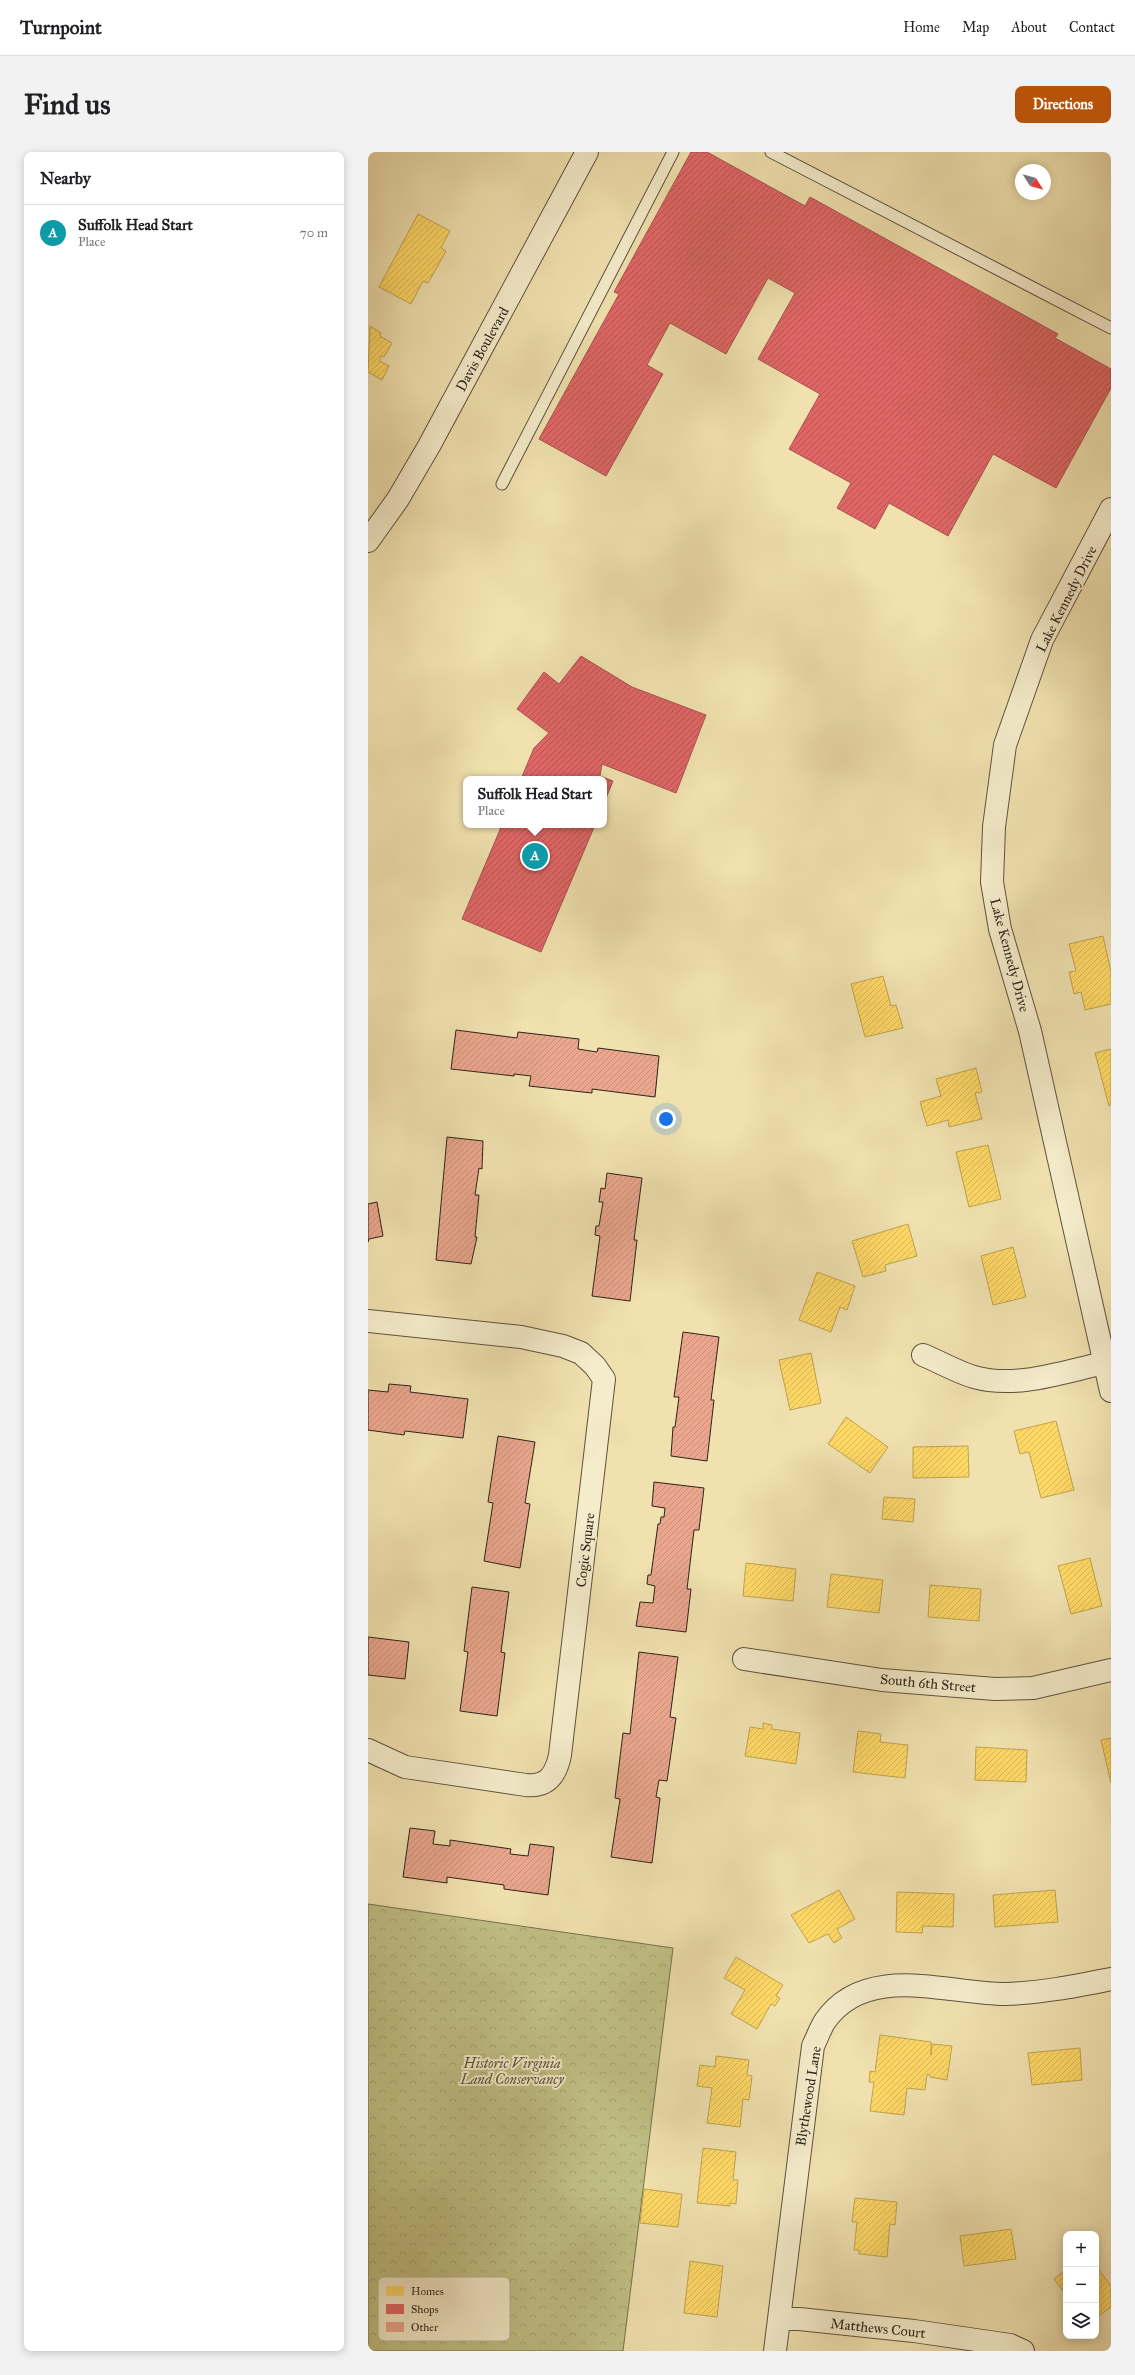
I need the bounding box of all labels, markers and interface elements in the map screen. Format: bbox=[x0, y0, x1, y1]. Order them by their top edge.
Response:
text: Turnpoint bbox=[20, 16, 102, 39]
text: Home bbox=[903, 19, 940, 36]
text: Map bbox=[962, 19, 989, 36]
text: About bbox=[1011, 19, 1047, 36]
text: Contact bbox=[1069, 19, 1115, 36]
button: Directions bbox=[1015, 86, 1111, 123]
text: Find us bbox=[24, 87, 110, 122]
north arrow bbox=[1015, 164, 1051, 200]
text: Nearby bbox=[40, 168, 91, 189]
text: Suffolk Head Start bbox=[78, 216, 193, 234]
text: A bbox=[49, 225, 57, 241]
text: 70 m bbox=[300, 225, 328, 241]
text: Place bbox=[78, 234, 105, 250]
street label: Davis Boulevard bbox=[452, 304, 513, 394]
street label: Lake Kennedy Drive bbox=[1032, 543, 1101, 655]
popup bbox=[463, 776, 607, 828]
text: Suffolk Head Start bbox=[478, 785, 592, 803]
text: Place bbox=[478, 803, 505, 819]
pin: A bbox=[522, 841, 548, 871]
street label: Lake Kennedy Drive bbox=[986, 896, 1033, 1014]
your location bbox=[656, 1109, 676, 1129]
street label: Cogic Square bbox=[572, 1512, 600, 1588]
street label: South 6th Street bbox=[879, 1671, 977, 1696]
street label: Blythewood Lane bbox=[792, 2045, 825, 2147]
park label: Historic Virginia Land Conservancy bbox=[459, 2055, 564, 2088]
map controls bbox=[1063, 2231, 1099, 2339]
button: + bbox=[1063, 2231, 1099, 2267]
button: − bbox=[1063, 2267, 1099, 2303]
legend bbox=[378, 2277, 510, 2341]
text: Homes bbox=[411, 2285, 444, 2298]
text: Shops bbox=[411, 2303, 439, 2316]
button: layers bbox=[1063, 2303, 1099, 2339]
street label: Matthews Court bbox=[830, 2315, 926, 2342]
text: Other bbox=[411, 2321, 439, 2334]

